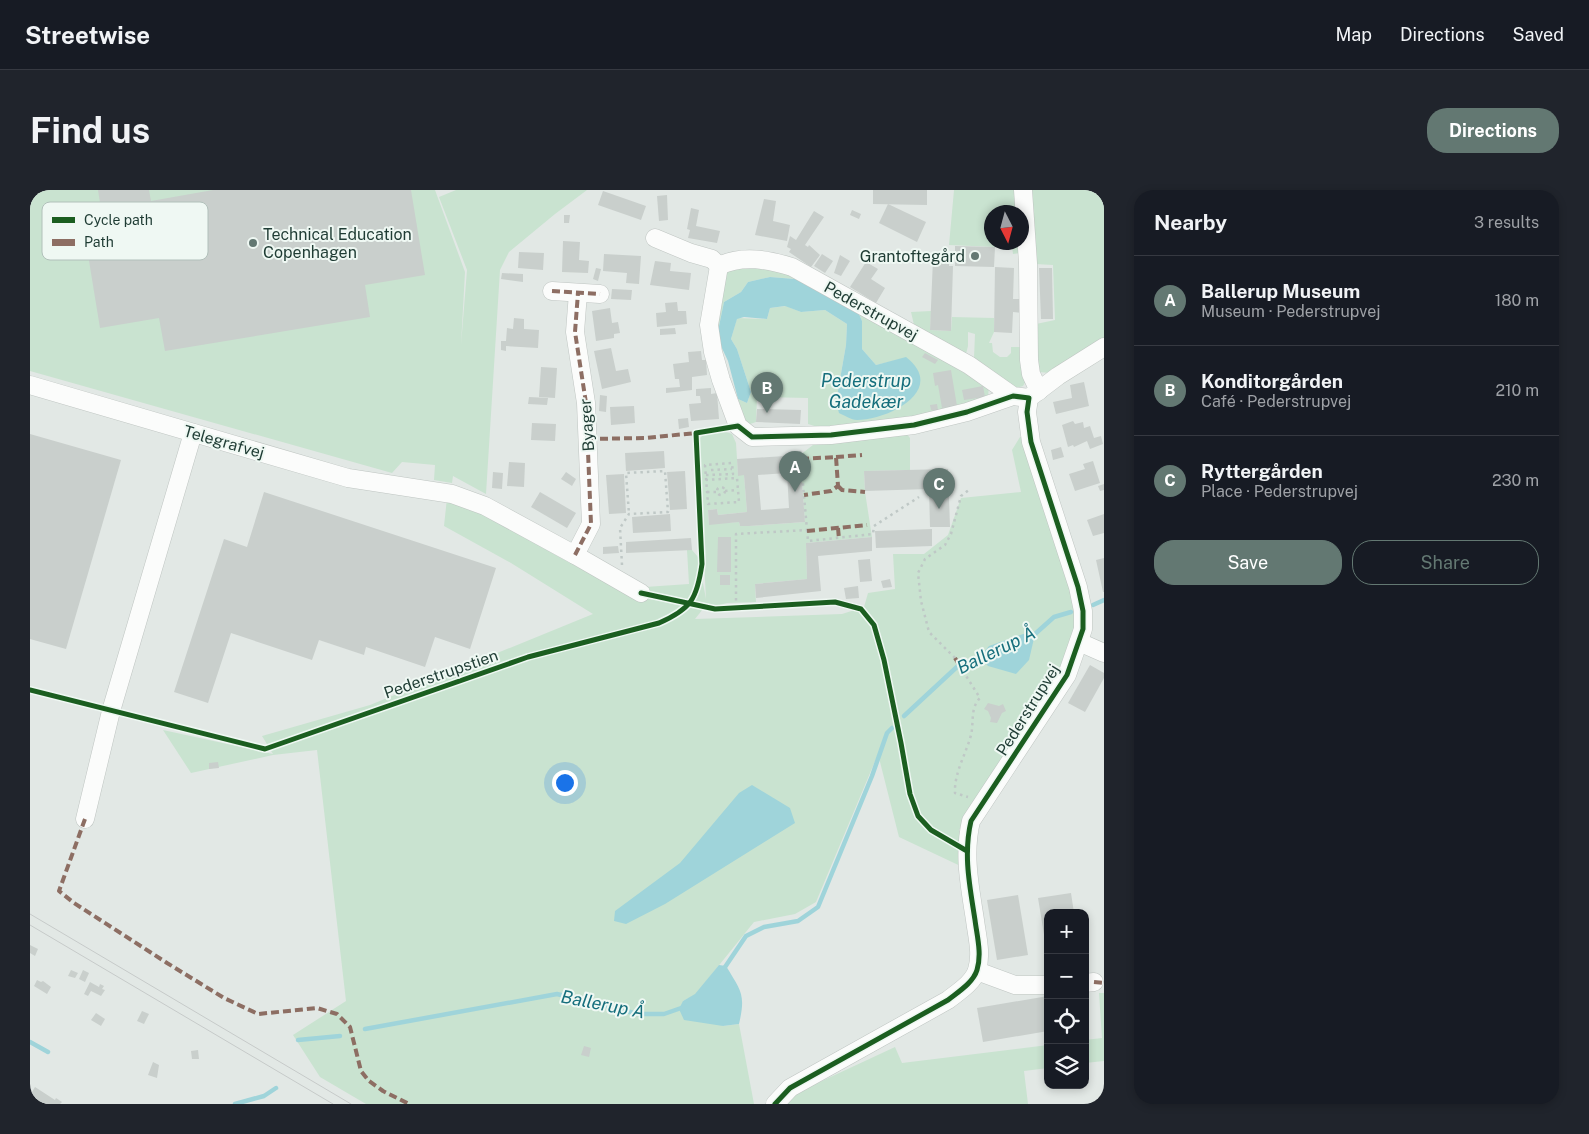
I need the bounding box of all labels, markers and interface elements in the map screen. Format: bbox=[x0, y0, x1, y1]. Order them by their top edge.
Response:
text: Streetwise bbox=[25, 21, 150, 49]
text: Map bbox=[1335, 24, 1372, 45]
text: Directions bbox=[1400, 24, 1485, 45]
text: Saved bbox=[1513, 24, 1564, 45]
button: Directions bbox=[1427, 108, 1559, 153]
text: Find us bbox=[30, 110, 150, 151]
legend bbox=[42, 202, 208, 260]
north arrow bbox=[984, 205, 1029, 250]
text: Nearby bbox=[1154, 210, 1227, 235]
text: Cycle path bbox=[84, 212, 153, 228]
text: 3 results bbox=[1474, 213, 1539, 232]
place label: Technical Education Copenhagen bbox=[263, 225, 412, 262]
text: Path bbox=[84, 234, 114, 250]
marker: Technical Education Copenhagen bbox=[247, 237, 259, 249]
place label: Grantoftegård bbox=[860, 247, 965, 266]
marker: Grantoftegård bbox=[969, 250, 981, 262]
street label: Pederstrupvej bbox=[821, 277, 921, 345]
text: Ballerup Museum bbox=[1201, 280, 1360, 302]
text: A bbox=[1164, 291, 1176, 310]
text: 180 m bbox=[1495, 291, 1539, 310]
text: Museum · Pederstrupvej bbox=[1201, 302, 1380, 321]
water label: Pederstrup Gadekær bbox=[821, 370, 911, 412]
text: Konditorgården bbox=[1201, 370, 1343, 392]
pin: B bbox=[751, 372, 783, 413]
text: B bbox=[1165, 381, 1175, 400]
text: 210 m bbox=[1495, 381, 1539, 400]
text: Café · Pederstrupvej bbox=[1201, 392, 1351, 411]
street label: Byager bbox=[576, 398, 598, 452]
street label: Telegrafvej bbox=[181, 421, 267, 463]
pin: A bbox=[779, 451, 811, 492]
text: Ryttergården bbox=[1201, 460, 1323, 482]
pin: C bbox=[923, 468, 955, 509]
text: C bbox=[1164, 471, 1176, 490]
text: 230 m bbox=[1492, 471, 1539, 490]
text: Place · Pederstrupvej bbox=[1201, 482, 1358, 501]
button: Save bbox=[1154, 540, 1342, 585]
button: Share bbox=[1352, 540, 1539, 585]
water label: Ballerup Å bbox=[952, 620, 1039, 678]
street label: Pederstrupstien bbox=[381, 646, 501, 702]
street label: Pederstrupvej bbox=[992, 661, 1064, 759]
your location bbox=[552, 770, 578, 796]
map controls bbox=[1044, 909, 1089, 1089]
button: + bbox=[1044, 909, 1089, 954]
button: − bbox=[1044, 954, 1089, 999]
water label: Ballerup Å bbox=[559, 984, 647, 1022]
button: locate bbox=[1044, 999, 1089, 1044]
button: layers bbox=[1044, 1044, 1089, 1089]

